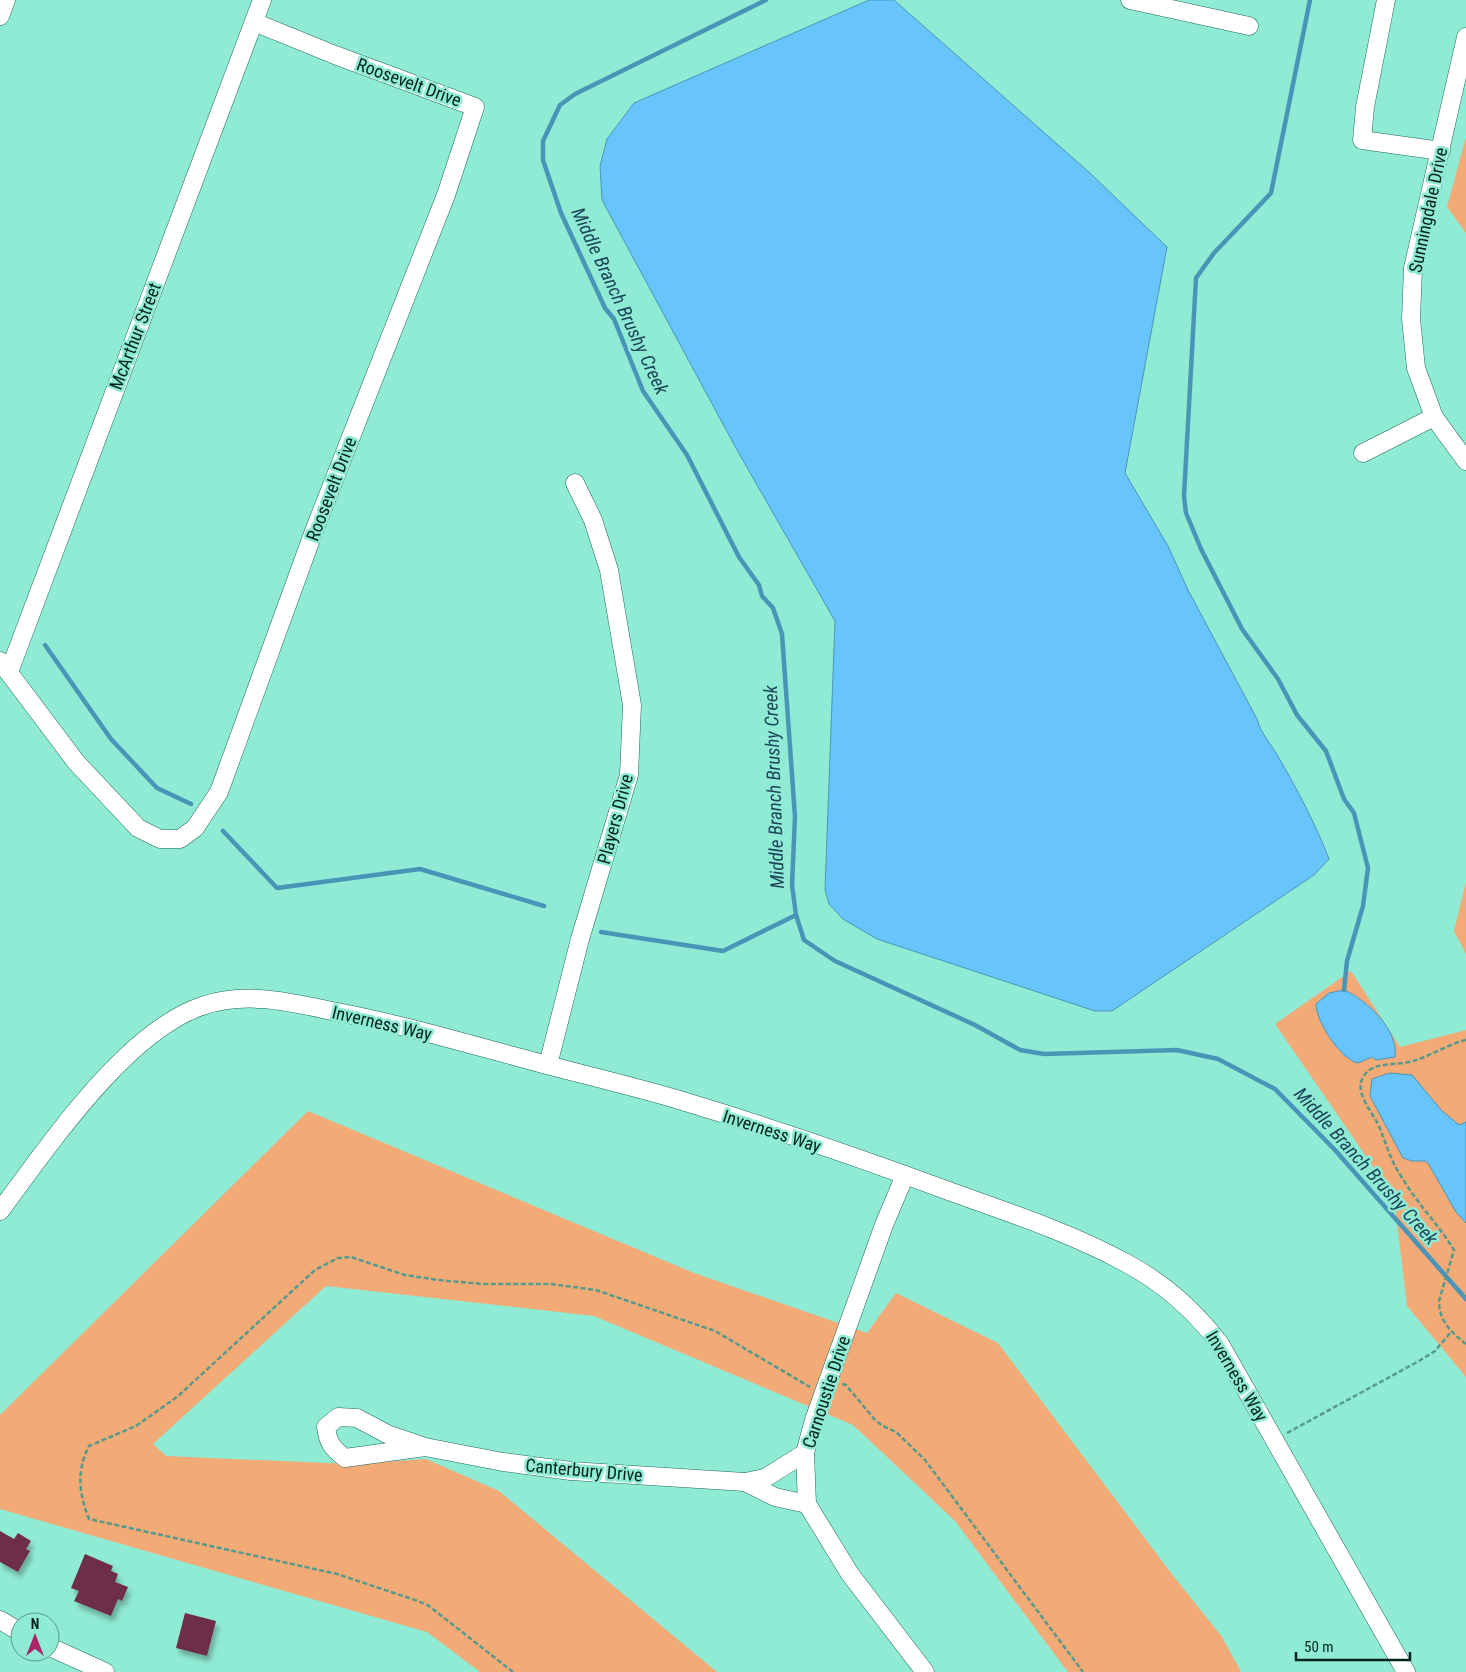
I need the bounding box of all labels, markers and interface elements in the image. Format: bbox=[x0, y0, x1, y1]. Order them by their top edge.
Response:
street label: Roosevelt Drive bbox=[354, 53, 464, 111]
street label: Sunningdale Drive bbox=[1404, 146, 1452, 274]
water label: Middle Branch Brushy Creek bbox=[567, 204, 674, 399]
street label: McArthur Street bbox=[105, 280, 165, 392]
street label: Roosevelt Drive bbox=[302, 434, 360, 544]
water label: Middle Branch Brushy Creek bbox=[759, 684, 789, 889]
street label: Players Drive bbox=[593, 772, 637, 866]
street label: Inverness Way bbox=[330, 1001, 434, 1045]
water label: Middle Branch Brushy Creek bbox=[1289, 1083, 1443, 1250]
street label: Inverness Way bbox=[720, 1105, 824, 1157]
street label: Inverness Way bbox=[1202, 1327, 1272, 1425]
street label: Carnoustie Drive bbox=[798, 1333, 854, 1451]
street label: Canterbury Drive bbox=[525, 1454, 643, 1486]
north arrow bbox=[10, 1612, 60, 1662]
text: N bbox=[31, 1616, 39, 1632]
scale bar bbox=[1296, 1630, 1410, 1662]
text: 50 m bbox=[1304, 1638, 1334, 1656]

